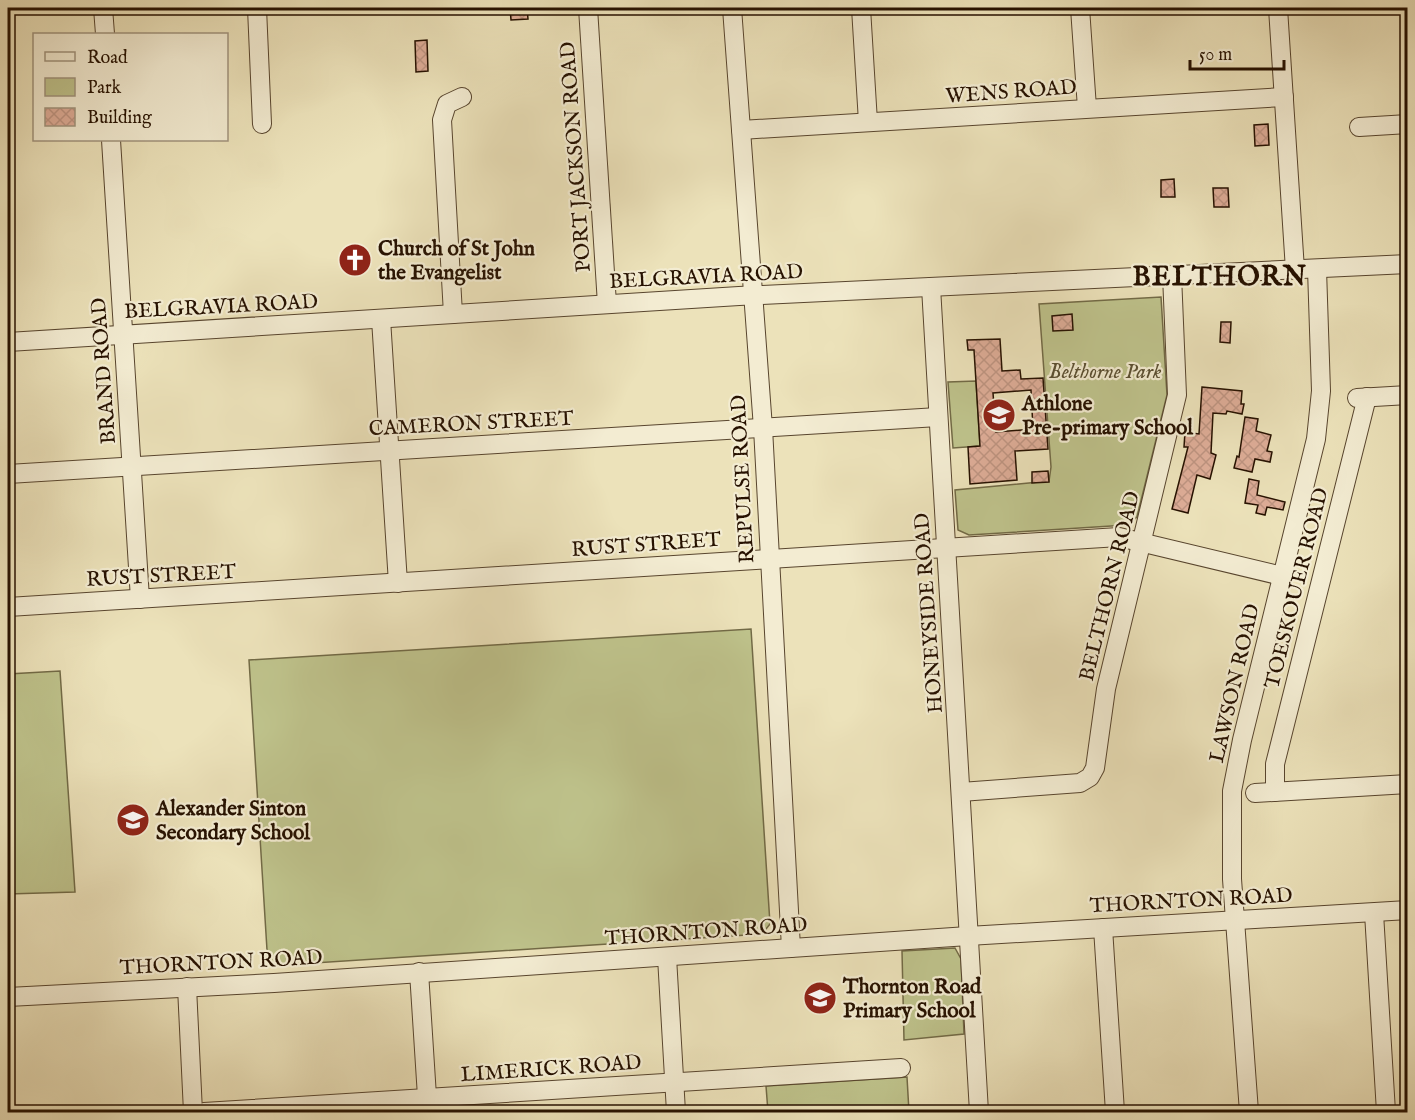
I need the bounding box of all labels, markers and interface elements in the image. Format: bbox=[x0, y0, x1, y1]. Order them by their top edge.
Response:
legend bbox=[33, 33, 228, 141]
scale bar bbox=[1190, 33, 1284, 71]
street label: PORT JACKSON ROAD bbox=[555, 41, 598, 273]
text: 50 m bbox=[1199, 44, 1232, 67]
text: Road bbox=[87, 47, 128, 70]
street label: WENS ROAD bbox=[945, 74, 1078, 111]
text: Park bbox=[87, 77, 122, 100]
text: Building bbox=[87, 107, 152, 130]
place label: Church of St John the Evangelist bbox=[377, 236, 535, 287]
church icon: Church of St John the Evangelist bbox=[337, 242, 373, 278]
street label: BELGRAVIA ROAD bbox=[608, 259, 804, 296]
district label: BELTHORN bbox=[1132, 261, 1308, 295]
street label: BELGRAVIA ROAD bbox=[123, 289, 319, 326]
street label: BRAND ROAD bbox=[86, 297, 123, 445]
park label: Belthorne Park bbox=[1049, 359, 1162, 386]
place label: Athlone Pre-primary School bbox=[1021, 391, 1194, 442]
street label: REPULSE ROAD bbox=[726, 394, 761, 564]
school or university icon: Athlone Pre-primary School bbox=[981, 397, 1017, 433]
street label: CAMERON STREET bbox=[368, 406, 575, 443]
street label: TOESKOUER ROAD bbox=[1259, 485, 1335, 692]
street label: BELTHORN ROAD bbox=[1074, 488, 1147, 684]
street label: HONEYSIDE ROAD bbox=[909, 512, 950, 714]
street label: RUST STREET bbox=[570, 527, 722, 564]
street label: RUST STREET bbox=[86, 559, 237, 594]
street label: LAWSON ROAD bbox=[1204, 601, 1267, 765]
place label: Alexander Sinton Secondary School bbox=[155, 796, 311, 847]
school or university icon: Alexander Sinton Secondary School bbox=[115, 802, 151, 838]
street label: THORNTON ROAD bbox=[1089, 883, 1293, 920]
street label: THORNTON ROAD bbox=[604, 912, 808, 953]
street label: THORNTON ROAD bbox=[119, 945, 323, 982]
place label: Thornton Road Primary School bbox=[842, 974, 982, 1025]
school or university icon: Thornton Road Primary School bbox=[802, 980, 838, 1016]
street label: LIMERICK ROAD bbox=[460, 1050, 642, 1089]

